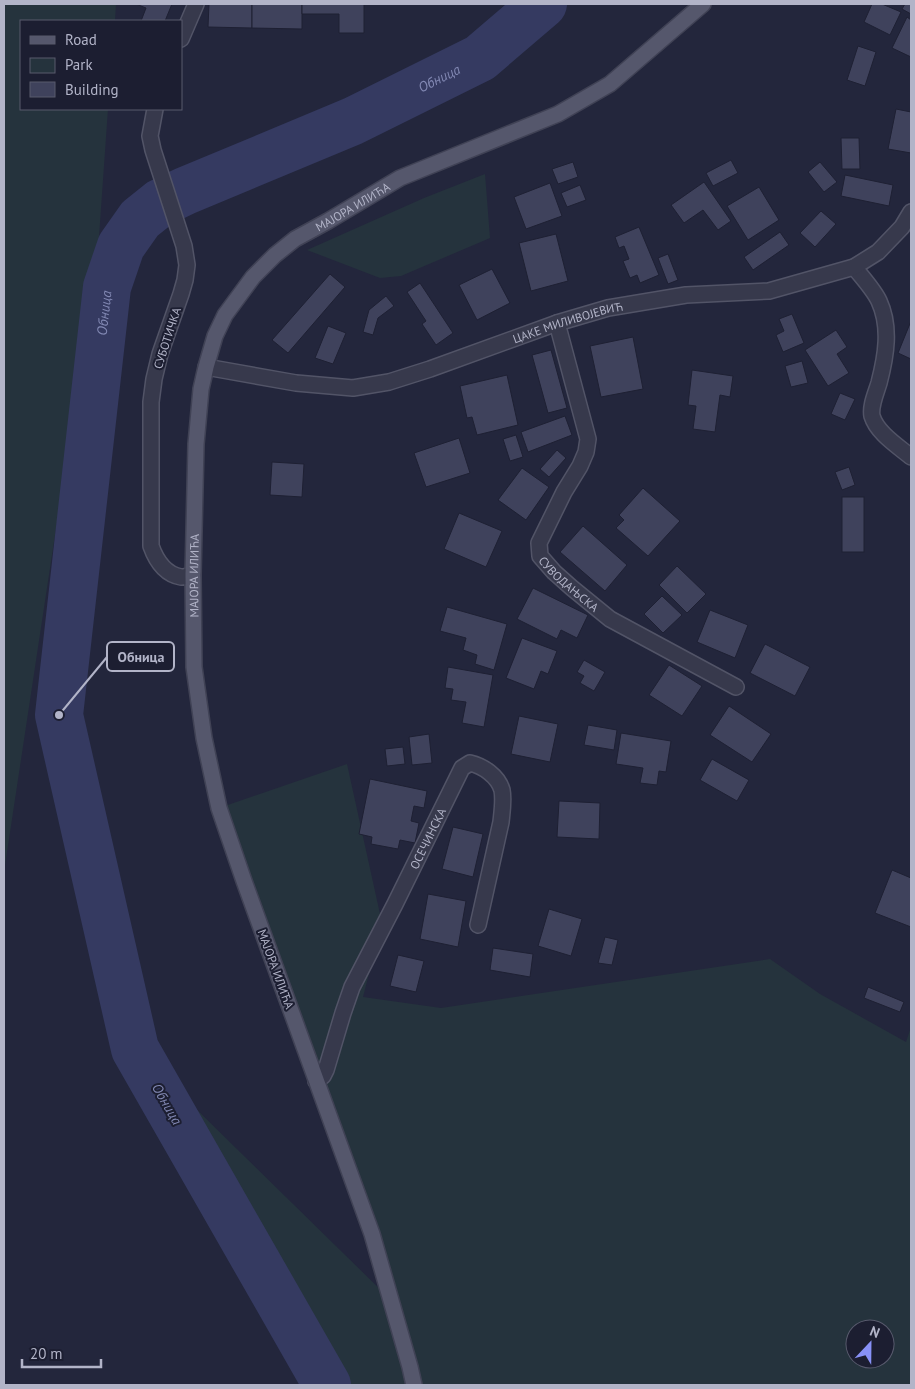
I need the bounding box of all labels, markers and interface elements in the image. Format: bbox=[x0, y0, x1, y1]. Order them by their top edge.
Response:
legend bbox=[20, 20, 182, 110]
text: Road bbox=[65, 30, 97, 49]
text: Park bbox=[65, 55, 93, 74]
water label: Обница bbox=[415, 60, 463, 96]
text: Building bbox=[65, 80, 119, 99]
street label: МАЈОРА ИЛИЋА bbox=[313, 178, 392, 234]
water label: Обница bbox=[93, 290, 116, 336]
street label: ЦАКЕ МИЛИВОЈЕВИЋ bbox=[511, 298, 624, 346]
street label: СУБОТИЧКА bbox=[150, 305, 184, 371]
street label: МАЈОРА ИЛИЋА bbox=[185, 534, 201, 618]
street label: СУВОДАЊСКА bbox=[536, 553, 602, 614]
callout: Обница bbox=[107, 642, 174, 671]
text: Обница bbox=[118, 648, 164, 666]
street label: ОСЕЧИНСКА bbox=[406, 805, 449, 871]
street label: МАЈОРА ИЛИЋА bbox=[255, 927, 297, 1011]
water label: Обница bbox=[148, 1080, 186, 1128]
north arrow bbox=[845, 1319, 895, 1369]
text: N bbox=[867, 1322, 883, 1342]
scale bar bbox=[22, 1336, 101, 1368]
text: 20 m bbox=[30, 1344, 63, 1363]

